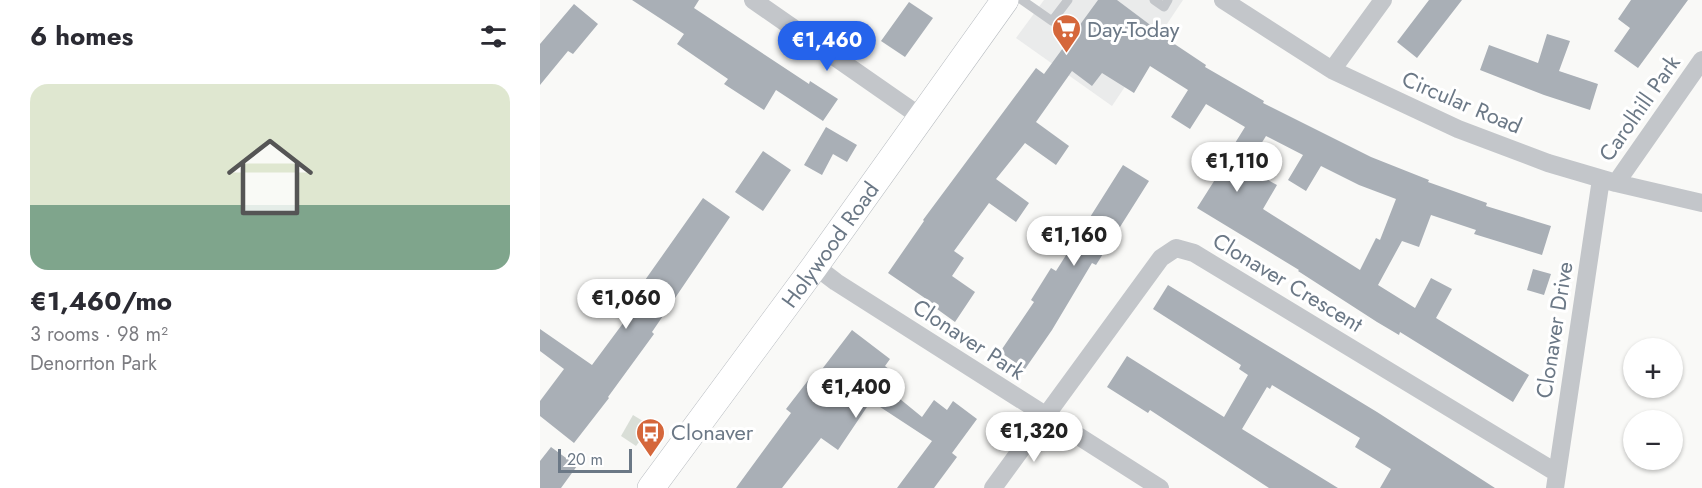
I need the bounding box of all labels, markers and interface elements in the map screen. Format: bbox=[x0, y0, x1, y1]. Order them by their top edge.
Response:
supermarket icon: Day-Today bbox=[1050, 13, 1082, 55]
place label: Day-Today bbox=[1087, 13, 1180, 45]
text: 6 homes bbox=[30, 17, 133, 55]
icon: filters bbox=[477, 20, 510, 53]
pin: €1,460 bbox=[778, 21, 876, 72]
text: €1,460 bbox=[792, 26, 862, 55]
street label: Carolhill Park bbox=[1591, 48, 1688, 168]
street label: Circular Road bbox=[1397, 62, 1527, 142]
icon: home bbox=[216, 123, 324, 231]
pin: €1,110 bbox=[1188, 142, 1286, 193]
text: €1,110 bbox=[1205, 147, 1269, 176]
street label: Holywood Road bbox=[773, 175, 886, 314]
pin: €1,160 bbox=[1025, 216, 1123, 267]
text: €1,160 bbox=[1041, 221, 1107, 250]
street label: Clonaver Crescent bbox=[1207, 224, 1370, 340]
street label: Clonaver Drive bbox=[1527, 259, 1581, 401]
pin: €1,060 bbox=[577, 279, 675, 330]
text: €1,460/mo bbox=[30, 282, 172, 320]
text: €1,060 bbox=[591, 284, 661, 313]
street label: Clonaver Park bbox=[907, 291, 1032, 388]
text: 3 rooms · 98 m² bbox=[30, 320, 168, 349]
map controls bbox=[1623, 338, 1683, 470]
button: + bbox=[1623, 338, 1683, 398]
text: Denorrton Park bbox=[30, 349, 157, 378]
pin: €1,400 bbox=[807, 368, 905, 419]
text: €1,400 bbox=[821, 373, 891, 402]
button: − bbox=[1623, 410, 1683, 470]
pin: €1,320 bbox=[985, 412, 1083, 463]
bus stop icon: Clonaver bbox=[634, 416, 666, 458]
place label: Clonaver bbox=[671, 416, 754, 448]
text: €1,320 bbox=[1000, 417, 1068, 446]
scale bar bbox=[558, 446, 632, 474]
text: 20 m bbox=[567, 448, 603, 471]

